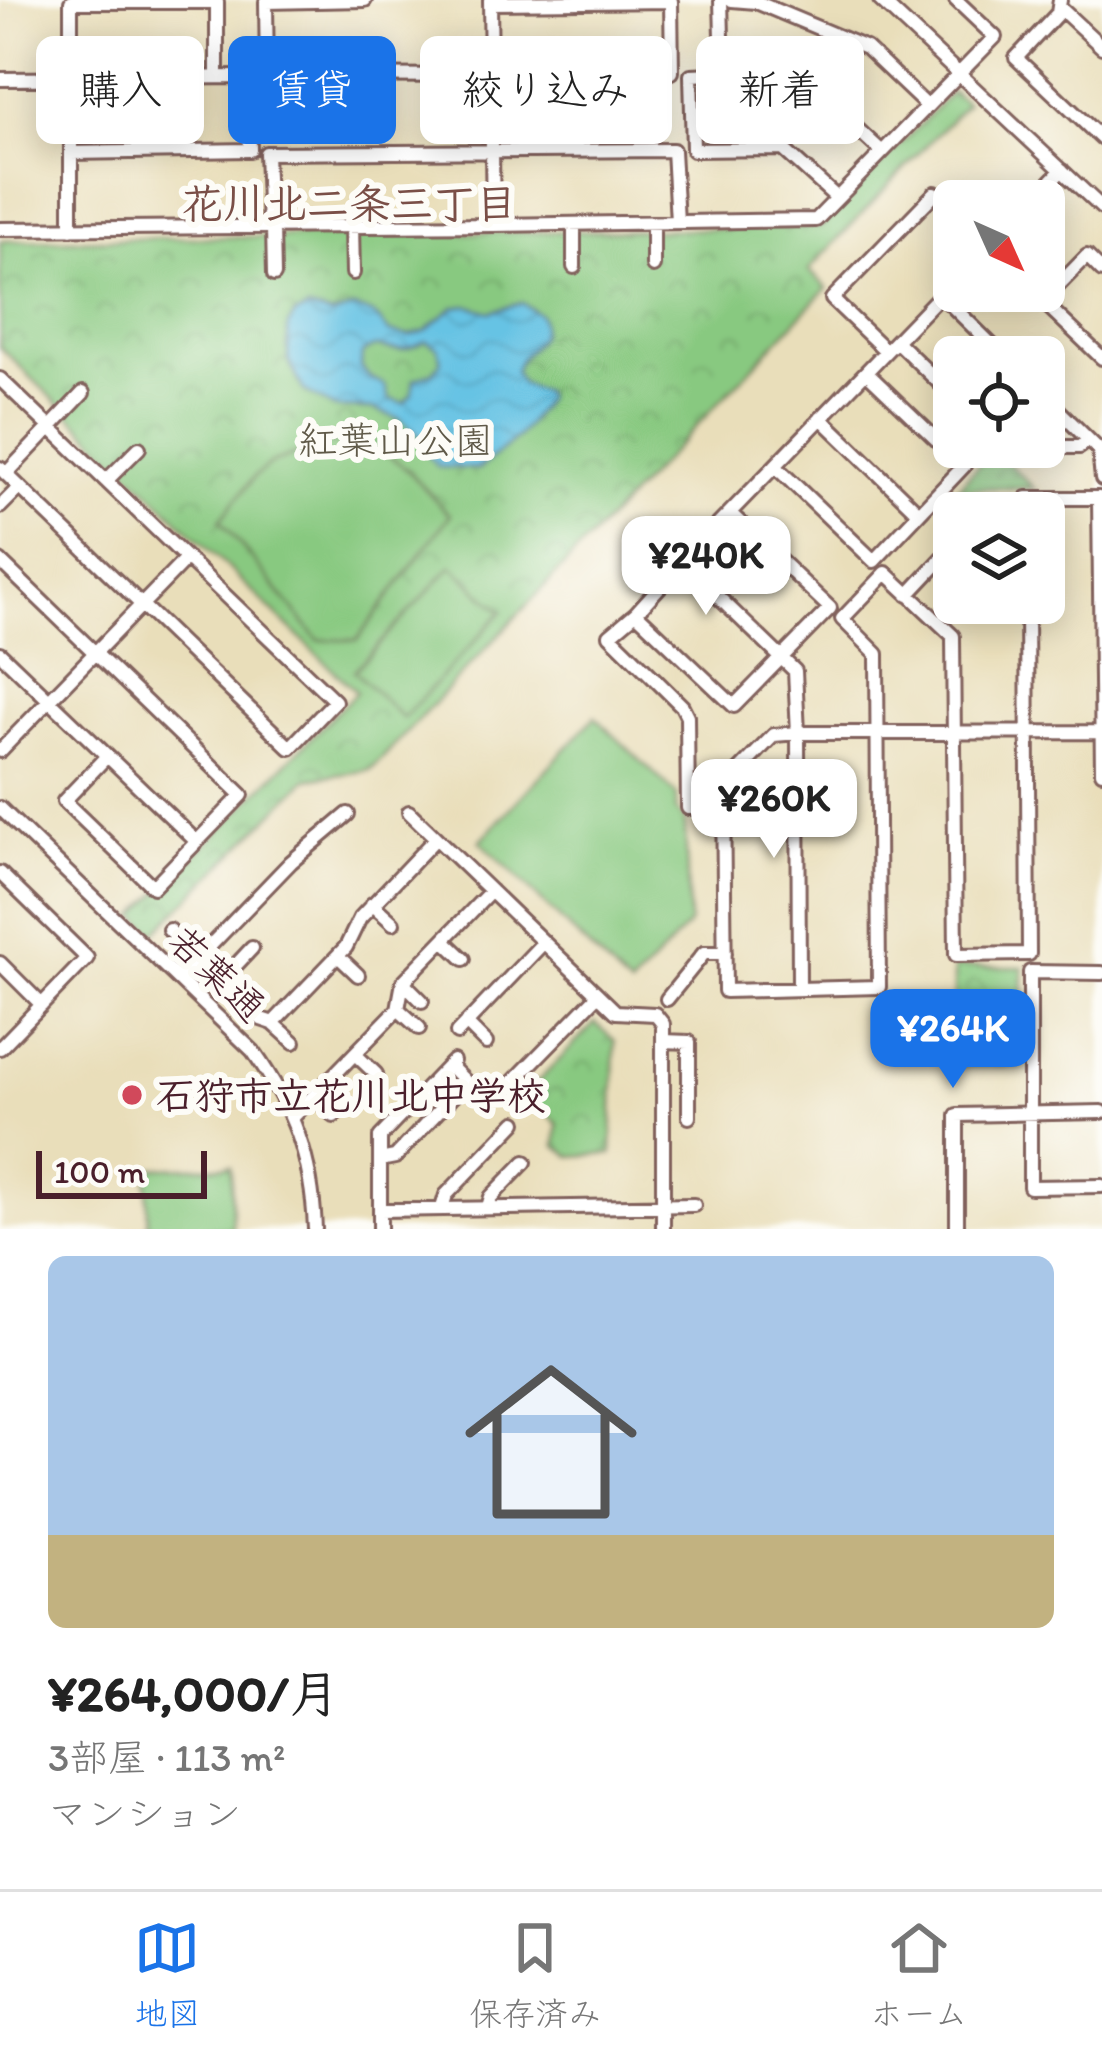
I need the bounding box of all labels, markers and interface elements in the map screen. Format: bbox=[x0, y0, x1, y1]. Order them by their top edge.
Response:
chip: 購入 bbox=[36, 36, 204, 144]
chip: 賃貸 bbox=[228, 36, 396, 144]
chip: 絞り込み bbox=[420, 36, 672, 144]
chip: 新着 bbox=[696, 36, 864, 144]
district label: 花川北二条三丁目 bbox=[181, 178, 517, 229]
north arrow bbox=[933, 180, 1065, 312]
map controls bbox=[933, 180, 1065, 624]
button: locate bbox=[933, 336, 1065, 468]
park label: 紅葉山公園 bbox=[298, 417, 494, 464]
button: layers bbox=[933, 492, 1065, 624]
pin: ¥240K bbox=[622, 516, 790, 618]
text: ¥240K bbox=[649, 531, 763, 578]
pin: ¥260K bbox=[690, 759, 858, 861]
text: ¥260K bbox=[718, 774, 830, 821]
street label: 若葉通 bbox=[159, 916, 275, 1032]
pin: ¥264K bbox=[869, 989, 1037, 1091]
text: ¥264K bbox=[897, 1004, 1009, 1051]
place label: 石狩市立花川北中学校 bbox=[156, 1072, 546, 1119]
marker: 石狩市立花川北中学校 bbox=[119, 1082, 145, 1108]
scale bar bbox=[36, 1145, 207, 1198]
text: 100 m bbox=[54, 1152, 145, 1191]
icon: home bbox=[443, 1334, 659, 1550]
text: ¥264,000/月 bbox=[48, 1663, 340, 1724]
text: 3部屋 · 113 m² bbox=[48, 1734, 285, 1781]
text: マンション bbox=[48, 1790, 241, 1837]
tab: 地図 bbox=[134, 1915, 200, 2035]
tab: 保存済み bbox=[469, 1915, 601, 2035]
tab: ホーム bbox=[870, 1915, 968, 2035]

